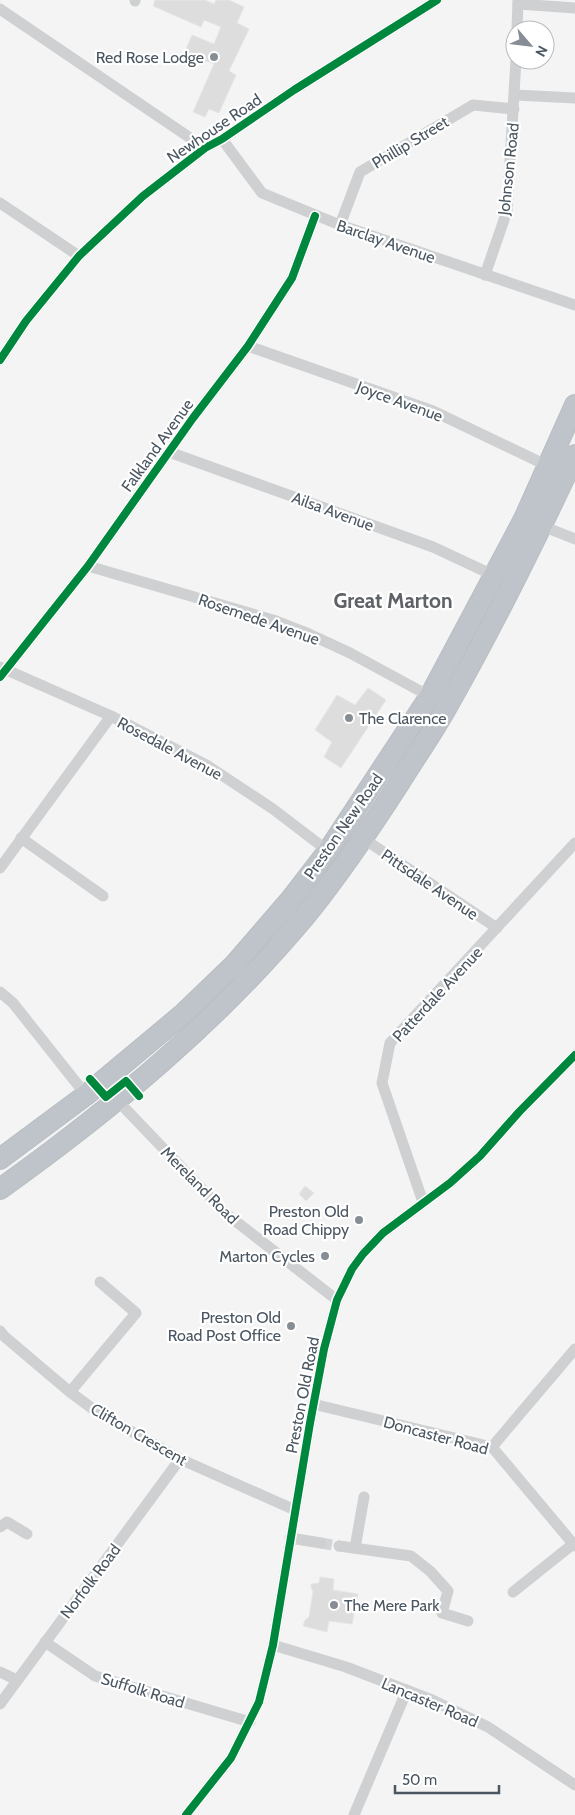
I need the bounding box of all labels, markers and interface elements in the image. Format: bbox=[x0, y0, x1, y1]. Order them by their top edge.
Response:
north arrow bbox=[505, 20, 555, 70]
text: N bbox=[531, 43, 552, 60]
place label: Red Rose Lodge bbox=[96, 48, 204, 67]
marker: Red Rose Lodge bbox=[208, 51, 220, 63]
street label: Newhouse Road bbox=[163, 90, 265, 167]
street label: Phillip Street bbox=[369, 112, 452, 173]
street label: Johnson Road bbox=[494, 122, 523, 217]
street label: Barclay Avenue bbox=[334, 216, 438, 267]
street label: Joyce Avenue bbox=[353, 377, 445, 426]
street label: Falkland Avenue bbox=[117, 395, 197, 495]
street label: Ailsa Avenue bbox=[289, 488, 376, 535]
district label: Great Marton bbox=[333, 588, 453, 613]
street label: Rosemede Avenue bbox=[196, 590, 322, 649]
place label: The Clarence bbox=[359, 709, 447, 728]
marker: The Clarence bbox=[343, 712, 355, 724]
street label: Rosedale Avenue bbox=[114, 713, 225, 784]
street label: Preston New Road bbox=[300, 770, 387, 883]
street label: Pittsdale Avenue bbox=[378, 845, 482, 924]
street label: Patterdale Avenue bbox=[388, 943, 486, 1046]
street label: Mereland Road bbox=[157, 1143, 242, 1228]
place label: Preston Old Road Chippy bbox=[263, 1202, 349, 1239]
marker: Preston Old Road Chippy bbox=[353, 1214, 365, 1226]
place label: Marton Cycles bbox=[219, 1247, 315, 1266]
marker: Marton Cycles bbox=[319, 1250, 331, 1262]
place label: Preston Old Road Post Office bbox=[168, 1308, 281, 1345]
marker: Preston Old Road Post Office bbox=[285, 1320, 297, 1332]
street label: Preston Old Road bbox=[282, 1335, 323, 1455]
street label: Clifton Crescent bbox=[87, 1399, 191, 1470]
street label: Doncaster Road bbox=[381, 1412, 490, 1459]
street label: Norfolk Road bbox=[56, 1540, 124, 1622]
place label: The Mere Park bbox=[344, 1596, 440, 1615]
marker: The Mere Park bbox=[328, 1599, 340, 1611]
street label: Suffolk Road bbox=[99, 1669, 187, 1712]
street label: Lancaster Road bbox=[379, 1674, 481, 1731]
scale bar bbox=[395, 1762, 499, 1794]
text: 50 m bbox=[402, 1771, 437, 1789]

